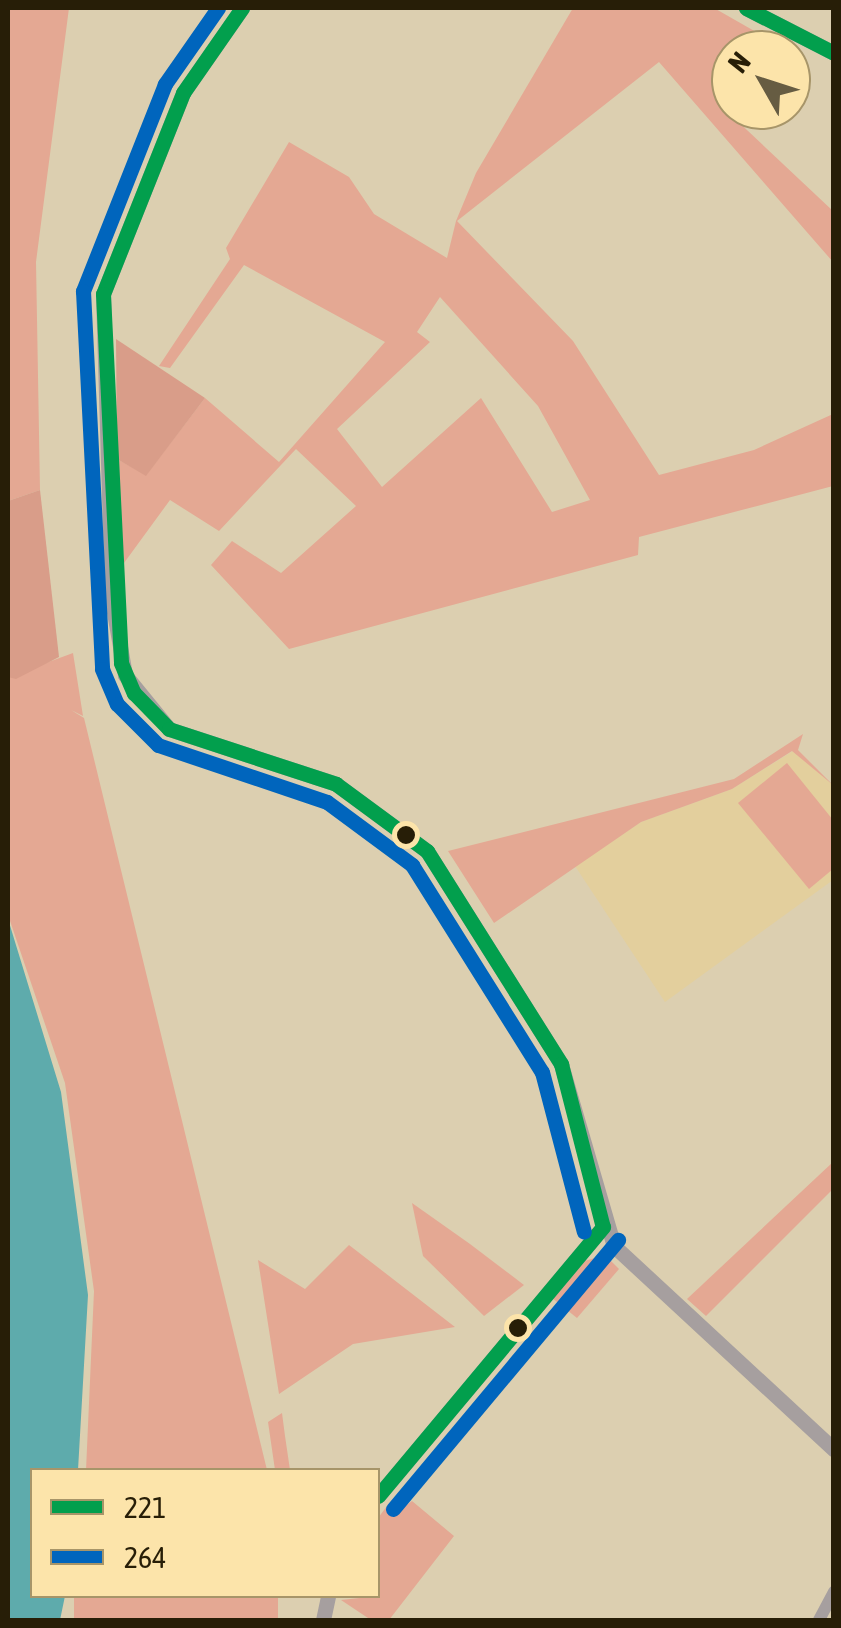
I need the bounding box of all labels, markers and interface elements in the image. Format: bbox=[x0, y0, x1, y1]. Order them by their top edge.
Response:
north arrow bbox=[711, 30, 811, 130]
text: N bbox=[722, 46, 757, 79]
unlabelled marker bbox=[396, 825, 416, 845]
unlabelled marker bbox=[508, 1318, 528, 1338]
legend bbox=[30, 1468, 380, 1598]
text: 221 bbox=[124, 1490, 166, 1524]
text: 264 bbox=[124, 1540, 166, 1574]

